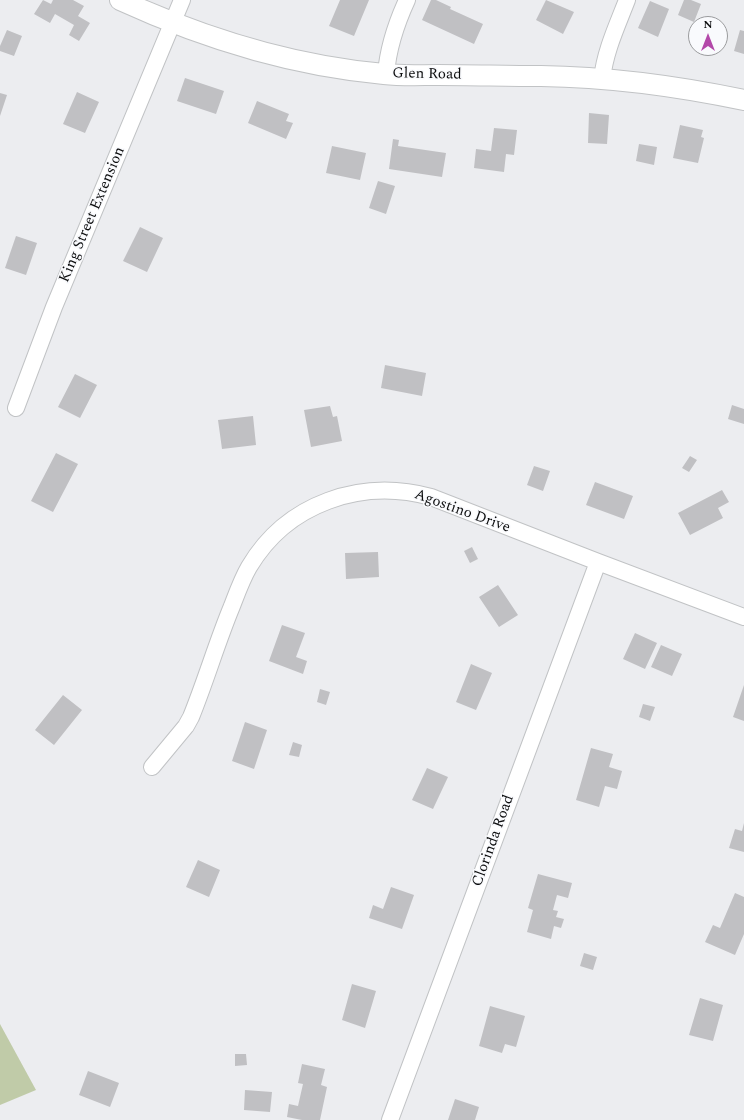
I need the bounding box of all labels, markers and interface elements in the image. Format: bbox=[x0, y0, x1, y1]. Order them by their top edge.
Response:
north arrow bbox=[688, 16, 728, 56]
text: N bbox=[704, 16, 712, 33]
street label: Glen Road bbox=[392, 65, 462, 85]
street label: King Street Extension bbox=[56, 144, 130, 286]
street label: Agostino Drive bbox=[412, 486, 512, 538]
street label: Clorinda Road bbox=[469, 793, 519, 889]

